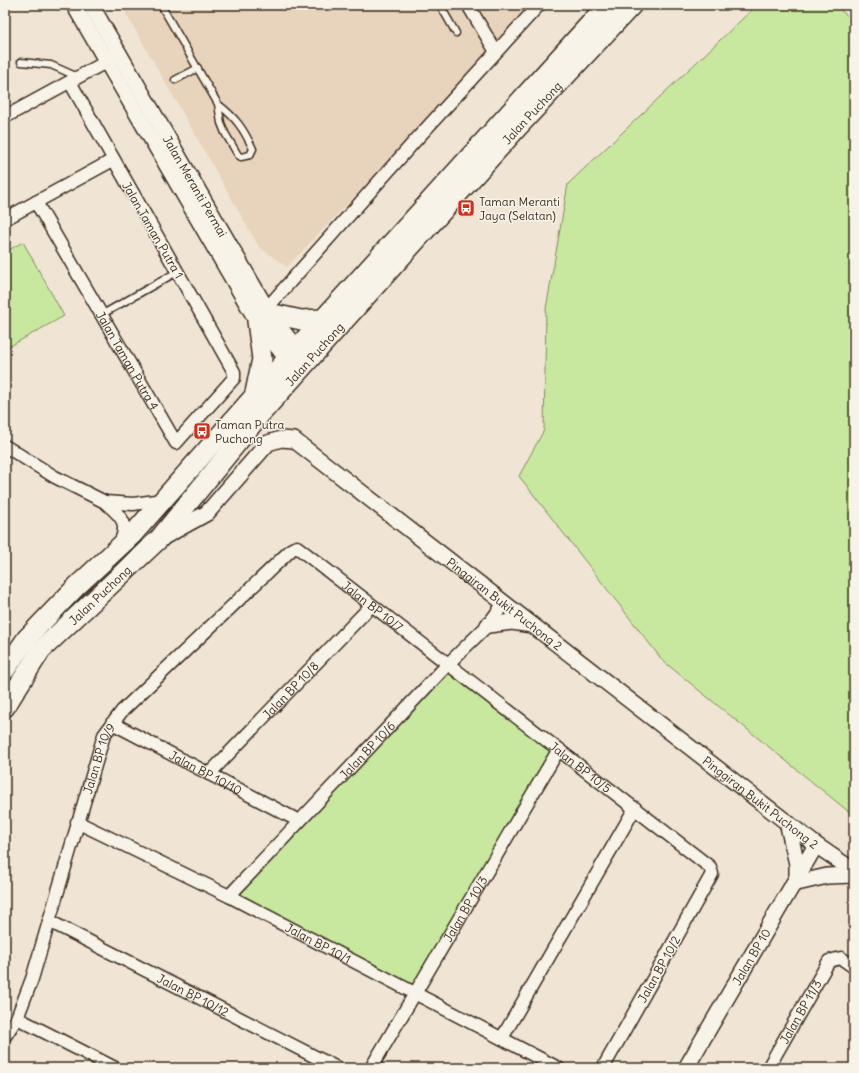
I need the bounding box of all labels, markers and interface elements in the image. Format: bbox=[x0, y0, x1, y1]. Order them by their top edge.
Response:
street label: Jalan Puchong bbox=[499, 78, 564, 147]
street label: Jalan Meranti Permai bbox=[160, 133, 231, 239]
street label: Jalan Taman Putra 1 bbox=[119, 179, 187, 281]
place label: Taman Meranti Jaya (Selatan) bbox=[479, 194, 560, 223]
bus stop icon: Taman Meranti Jaya (Selatan) bbox=[456, 198, 476, 218]
street label: Jalan Taman Putra 4 bbox=[93, 308, 162, 412]
street label: Jalan Puchong bbox=[282, 319, 347, 389]
place label: Taman Putra Puchong bbox=[215, 417, 285, 446]
bus stop icon: Taman Putra Puchong bbox=[192, 421, 212, 441]
street label: Pinggiran Bukit Puchong 2 bbox=[444, 554, 566, 653]
street label: Jalan Puchong bbox=[65, 562, 134, 628]
street label: Jalan BP 10/7 bbox=[339, 577, 406, 634]
street label: Jalan BP 10/8 bbox=[259, 658, 321, 722]
street label: Jalan BP 10/6 bbox=[336, 718, 398, 782]
street label: Jalan BP 10/9 bbox=[80, 720, 118, 795]
street label: Jalan BP 10/5 bbox=[547, 738, 615, 796]
street label: Jalan BP 10/10 bbox=[167, 747, 245, 797]
street label: Pinggiran Bukit Puchong 2 bbox=[700, 753, 822, 852]
street label: Jalan BP 10/3 bbox=[440, 873, 490, 944]
street label: Jalan BP 10/1 bbox=[283, 919, 354, 966]
street label: Jalan BP 10 bbox=[729, 926, 773, 988]
street label: Jalan BP 10/2 bbox=[635, 933, 684, 1005]
street label: Jalan BP 10/12 bbox=[155, 970, 232, 1019]
street label: Jalan BP 11/3 bbox=[776, 977, 824, 1046]

